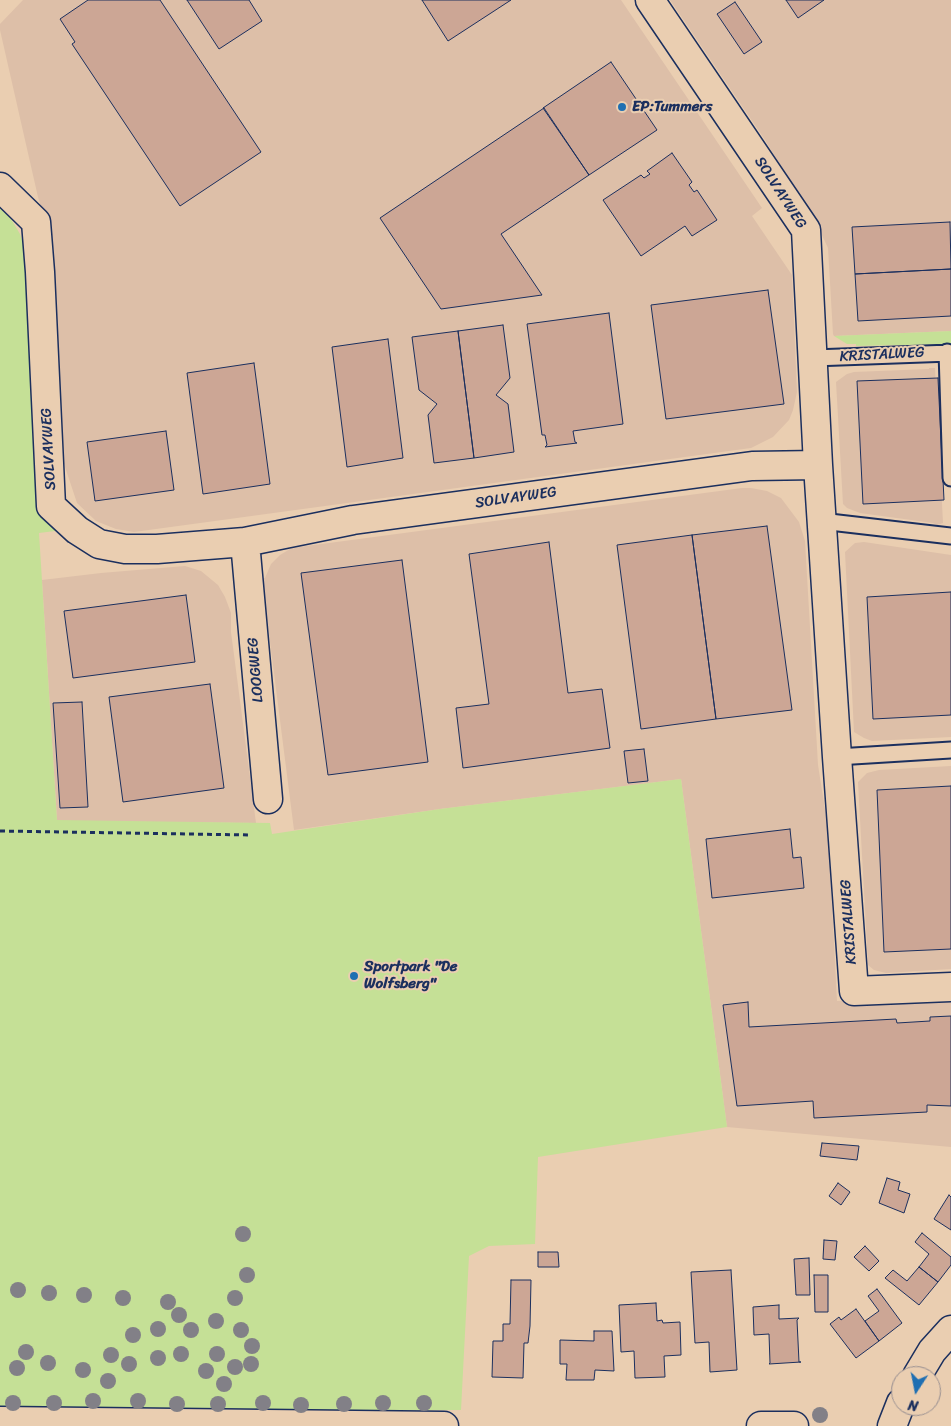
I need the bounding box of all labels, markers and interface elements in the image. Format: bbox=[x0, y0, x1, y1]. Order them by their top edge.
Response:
place label: EP:Tummers bbox=[632, 98, 712, 116]
marker: EP:Tummers bbox=[616, 101, 628, 113]
street label: SOLVAYWEG bbox=[750, 154, 810, 232]
street label: KRISTALWEG bbox=[839, 344, 925, 366]
street label: SOLVAYWEG bbox=[38, 407, 60, 491]
street label: SOLVAYWEG bbox=[474, 483, 558, 513]
street label: LOOGWEG bbox=[244, 637, 268, 703]
street label: KRISTALWEG bbox=[837, 879, 861, 965]
place label: Sportpark "De Wolfsberg" bbox=[364, 958, 457, 993]
marker: Sportpark "De Wolfsberg" bbox=[348, 970, 360, 982]
north arrow bbox=[891, 1366, 941, 1416]
text: N bbox=[906, 1392, 920, 1418]

